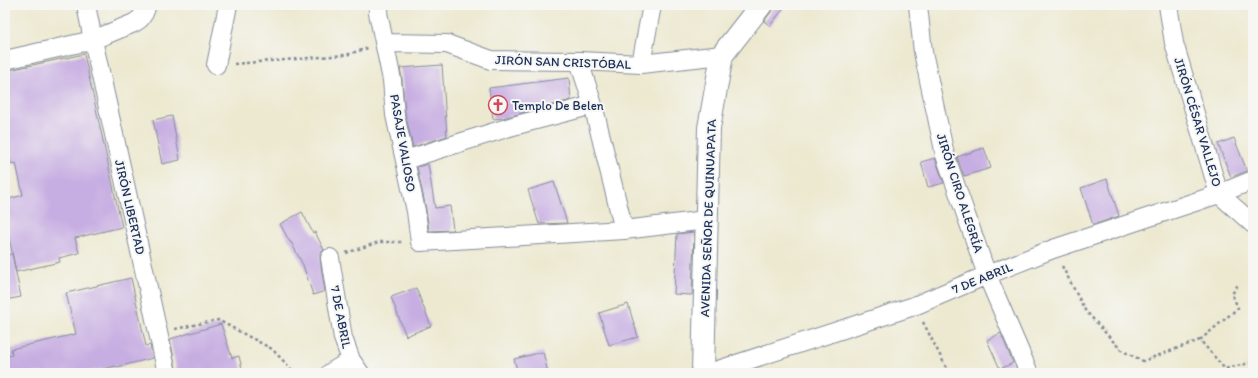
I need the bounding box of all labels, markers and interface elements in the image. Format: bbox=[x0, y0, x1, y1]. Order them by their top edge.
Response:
street label: JIRÓN SAN CRISTÓBAL bbox=[495, 52, 632, 72]
street label: JIRÓN CÉSAR VALLEJO bbox=[1171, 55, 1225, 189]
street label: PASAJE VALIOSO bbox=[387, 93, 419, 193]
church icon: Templo De Belen bbox=[487, 94, 509, 116]
place label: Templo De Belen bbox=[512, 98, 604, 113]
street label: AVENIDA SEÑOR DE QUINUAPATA bbox=[697, 118, 719, 317]
street label: JIRÓN CIRO ALEGRÍA bbox=[934, 131, 987, 255]
street label: JIRÓN LIBERTAD bbox=[112, 158, 148, 256]
street label: 7 DE ABRIL bbox=[949, 259, 1015, 297]
street label: 7 DE ABRIL bbox=[328, 284, 355, 350]

